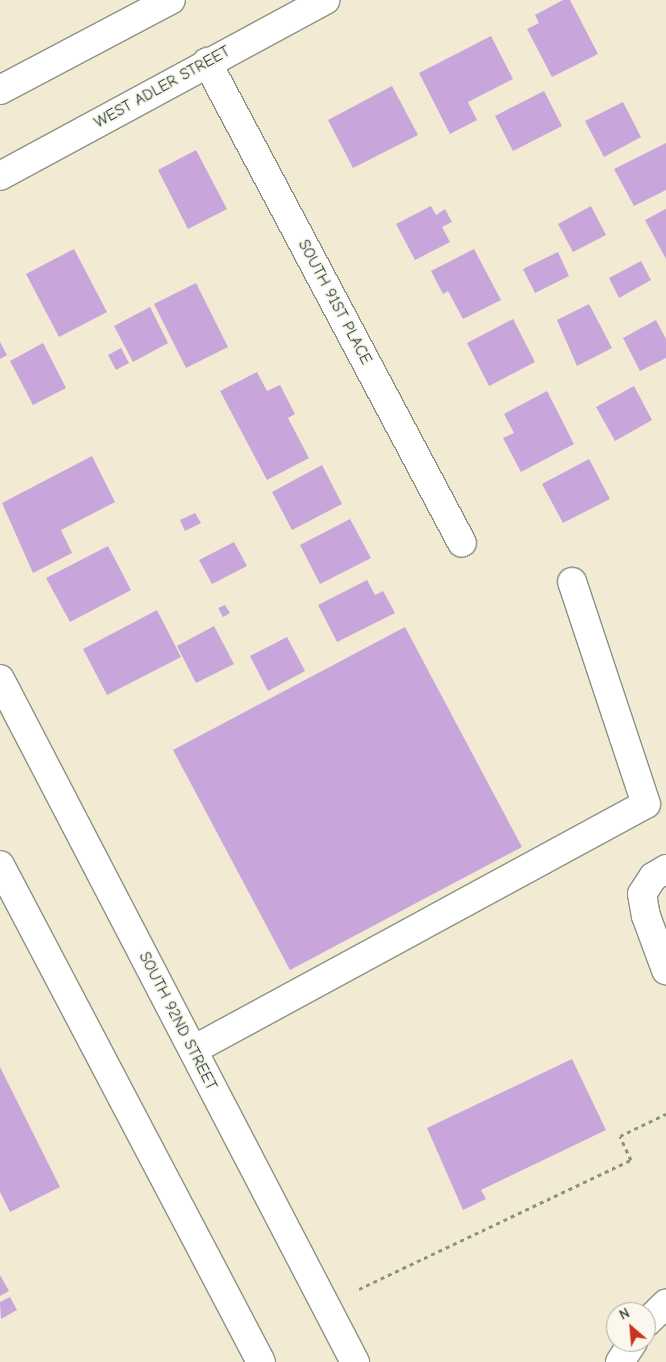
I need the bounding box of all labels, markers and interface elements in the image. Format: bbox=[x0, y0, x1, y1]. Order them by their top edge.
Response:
street label: WEST ADLER STREET bbox=[91, 42, 233, 132]
street label: SOUTH 91ST PLACE bbox=[294, 236, 376, 368]
street label: SOUTH 92ND STREET bbox=[135, 949, 221, 1093]
north arrow bbox=[606, 1302, 656, 1352]
text: N bbox=[616, 1304, 632, 1324]

